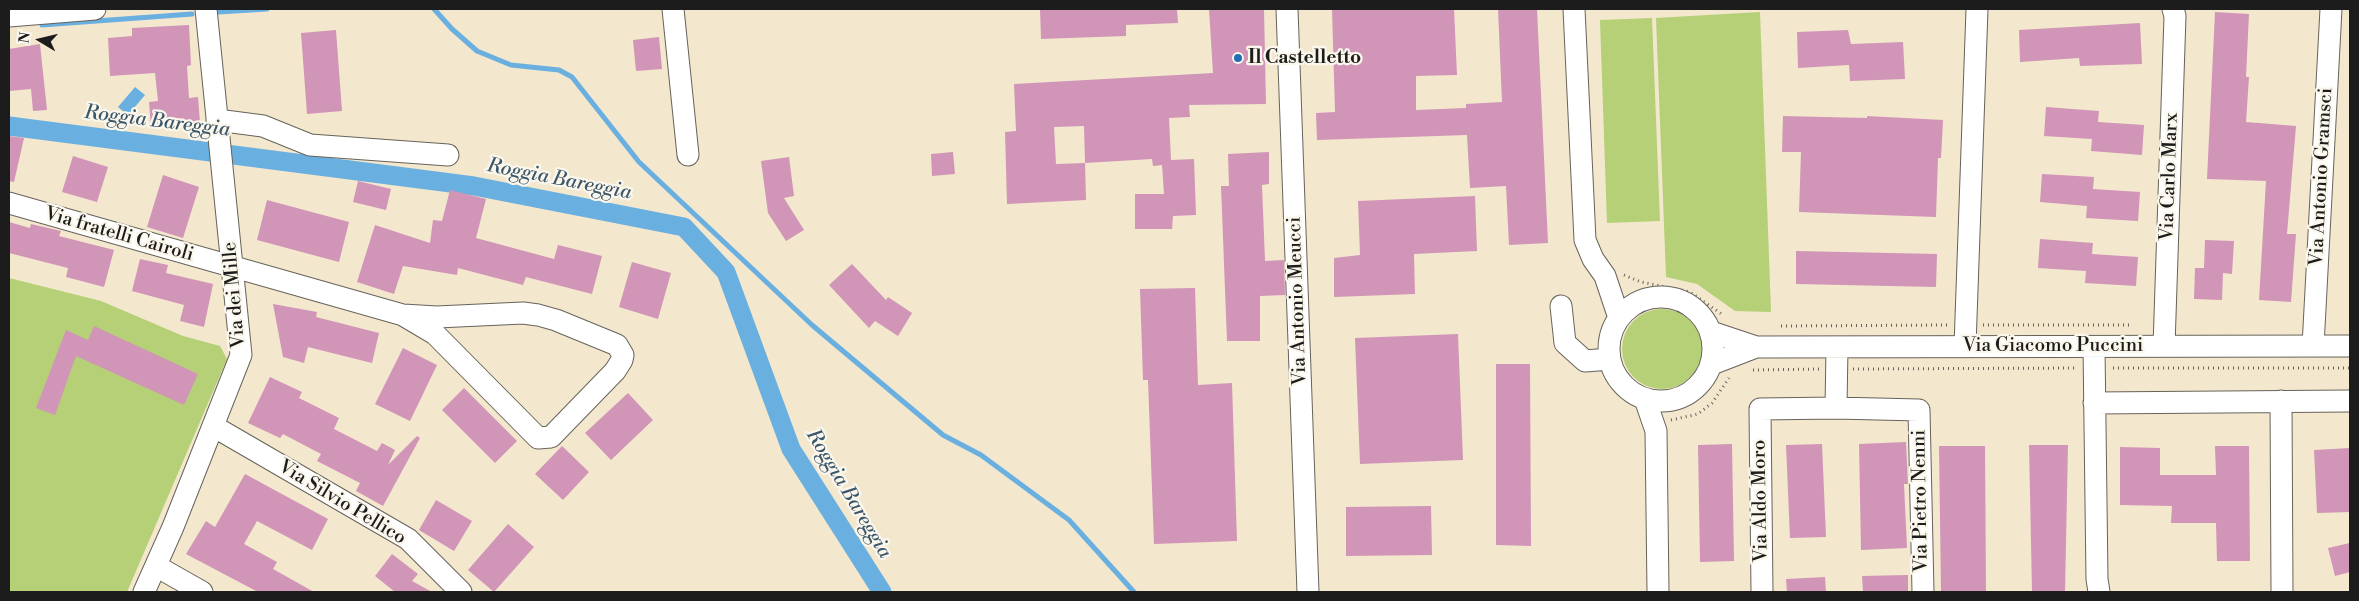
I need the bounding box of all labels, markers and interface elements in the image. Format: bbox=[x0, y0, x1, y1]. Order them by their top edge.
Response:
north arrow bbox=[15, 15, 65, 65]
text: N bbox=[15, 31, 35, 45]
place label: Il Castelletto bbox=[1248, 47, 1361, 69]
marker: Il Castelletto bbox=[1232, 52, 1244, 64]
street label: Via Antonio Gramsci bbox=[2306, 87, 2338, 267]
water label: Roggia Bareggia bbox=[83, 101, 231, 143]
street label: Via Carlo Marx bbox=[2156, 113, 2184, 241]
water label: Roggia Bareggia bbox=[485, 154, 633, 206]
street label: Via fratelli Cairoli bbox=[42, 203, 196, 267]
street label: Via Antonio Meucci bbox=[1284, 216, 1312, 386]
street label: Via dei Mille bbox=[219, 241, 251, 349]
street label: Via Giacomo Puccini bbox=[1963, 335, 2143, 357]
water label: Roggia Bareggia bbox=[800, 425, 896, 563]
street label: Via Pietro Nenni bbox=[1908, 429, 1934, 573]
street label: Via Aldo Moro bbox=[1749, 440, 1773, 562]
street label: Via Silvio Pellico bbox=[274, 456, 410, 550]

